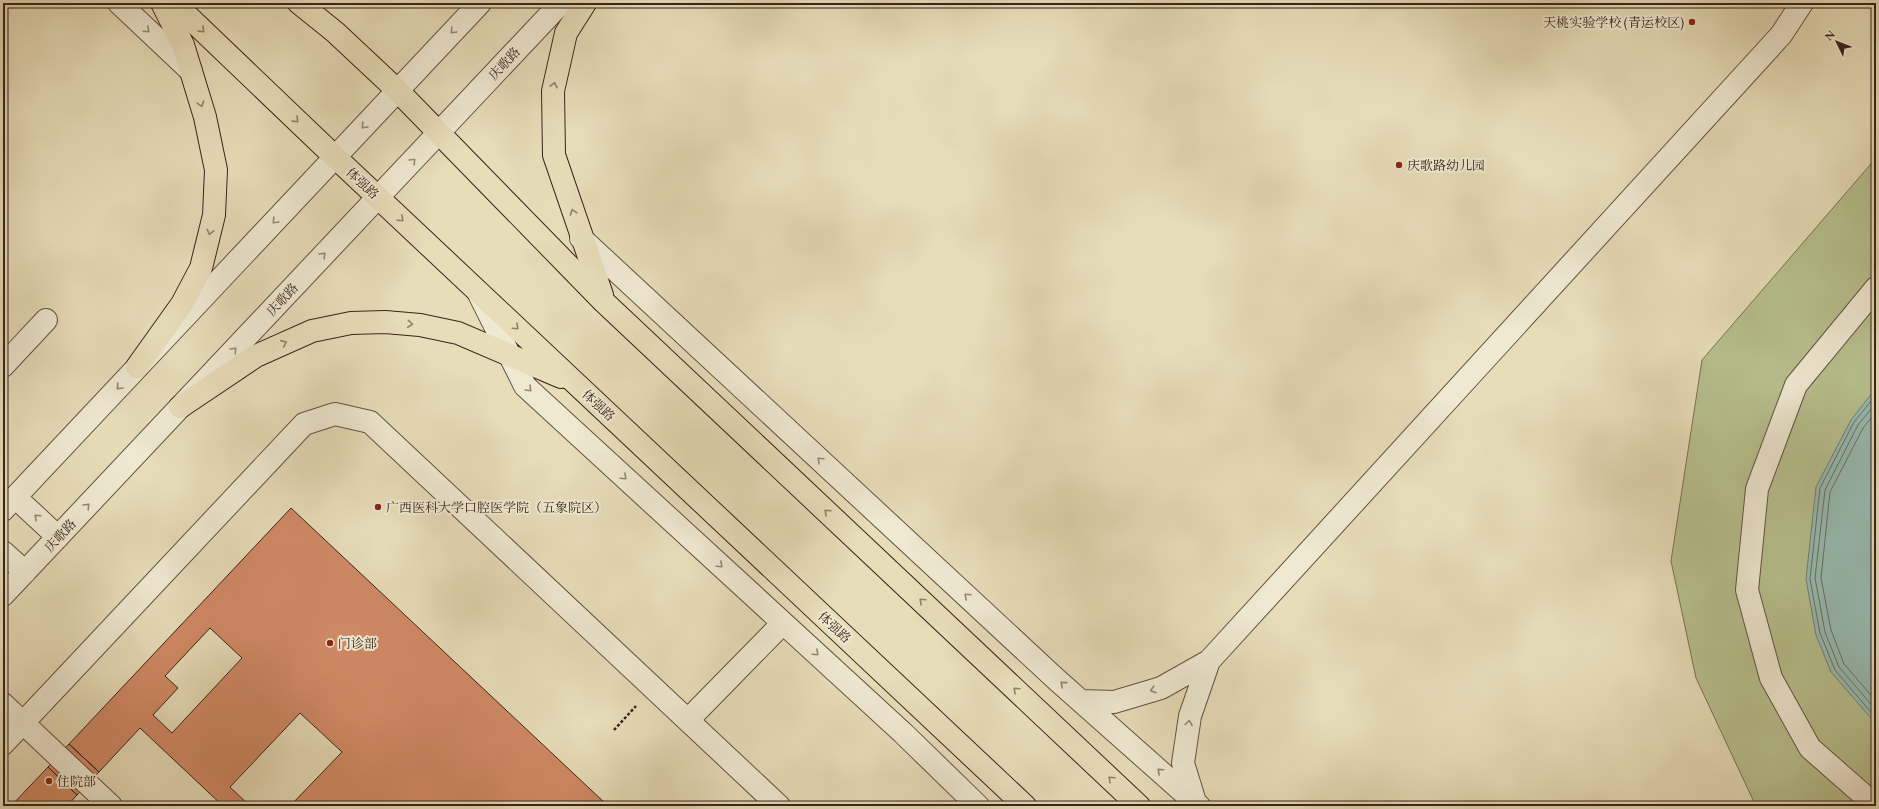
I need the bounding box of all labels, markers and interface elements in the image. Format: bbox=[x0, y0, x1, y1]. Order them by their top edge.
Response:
place label: 天桃实验学校 (青运校区) bbox=[1543, 14, 1684, 31]
marker: 天桃实验学校 (青运校区) bbox=[1687, 17, 1697, 27]
north arrow bbox=[1817, 22, 1857, 62]
one-way arrow bbox=[142, 25, 150, 33]
one-way arrow bbox=[197, 25, 205, 33]
one-way arrow bbox=[451, 27, 458, 34]
text: N bbox=[1822, 27, 1838, 43]
street label: 庆歌路 bbox=[485, 43, 524, 83]
one-way arrow bbox=[550, 82, 558, 88]
one-way arrow bbox=[197, 101, 205, 108]
one-way arrow bbox=[291, 115, 299, 123]
one-way arrow bbox=[362, 121, 369, 129]
place label: 庆歌路幼儿园 bbox=[1407, 157, 1485, 174]
one-way arrow bbox=[408, 158, 415, 166]
marker: 庆歌路幼儿园 bbox=[1394, 160, 1404, 170]
street label: 体强路 bbox=[343, 164, 383, 203]
one-way arrow bbox=[569, 209, 577, 216]
one-way arrow bbox=[396, 214, 404, 222]
one-way arrow bbox=[273, 216, 280, 224]
one-way arrow bbox=[207, 229, 215, 235]
one-way arrow bbox=[318, 252, 326, 260]
street label: 庆歌路 bbox=[263, 279, 302, 319]
one-way arrow bbox=[407, 320, 414, 329]
one-way arrow bbox=[511, 322, 519, 330]
one-way arrow bbox=[281, 340, 288, 348]
one-way arrow bbox=[229, 347, 237, 355]
one-way arrow bbox=[116, 382, 124, 390]
one-way arrow bbox=[524, 384, 532, 392]
street label: 体强路 bbox=[579, 386, 619, 425]
one-way arrow bbox=[818, 458, 825, 465]
one-way arrow bbox=[619, 472, 627, 480]
place label: 广西医科大学口腔医学院（五象院区） bbox=[386, 499, 607, 516]
marker: 广西医科大学口腔医学院（五象院区） bbox=[373, 502, 383, 512]
one-way arrow bbox=[83, 503, 90, 511]
one-way arrow bbox=[824, 509, 832, 516]
one-way arrow bbox=[34, 515, 41, 522]
street label: 庆歌路 bbox=[41, 515, 80, 555]
one-way arrow bbox=[715, 560, 723, 568]
one-way arrow bbox=[964, 593, 972, 601]
one-way arrow bbox=[919, 599, 926, 606]
street label: 体强路 bbox=[815, 608, 855, 647]
place label: 门诊部 bbox=[338, 635, 377, 652]
marker: 门诊部 bbox=[325, 638, 335, 648]
one-way arrow bbox=[811, 648, 819, 656]
one-way arrow bbox=[1060, 682, 1067, 689]
one-way arrow bbox=[1149, 685, 1156, 694]
one-way arrow bbox=[1013, 687, 1021, 695]
one-way arrow bbox=[1184, 720, 1193, 726]
one-way arrow bbox=[1157, 768, 1164, 775]
place label: 住院部 bbox=[57, 773, 96, 790]
marker: 住院部 bbox=[44, 776, 54, 786]
one-way arrow bbox=[1108, 776, 1116, 784]

